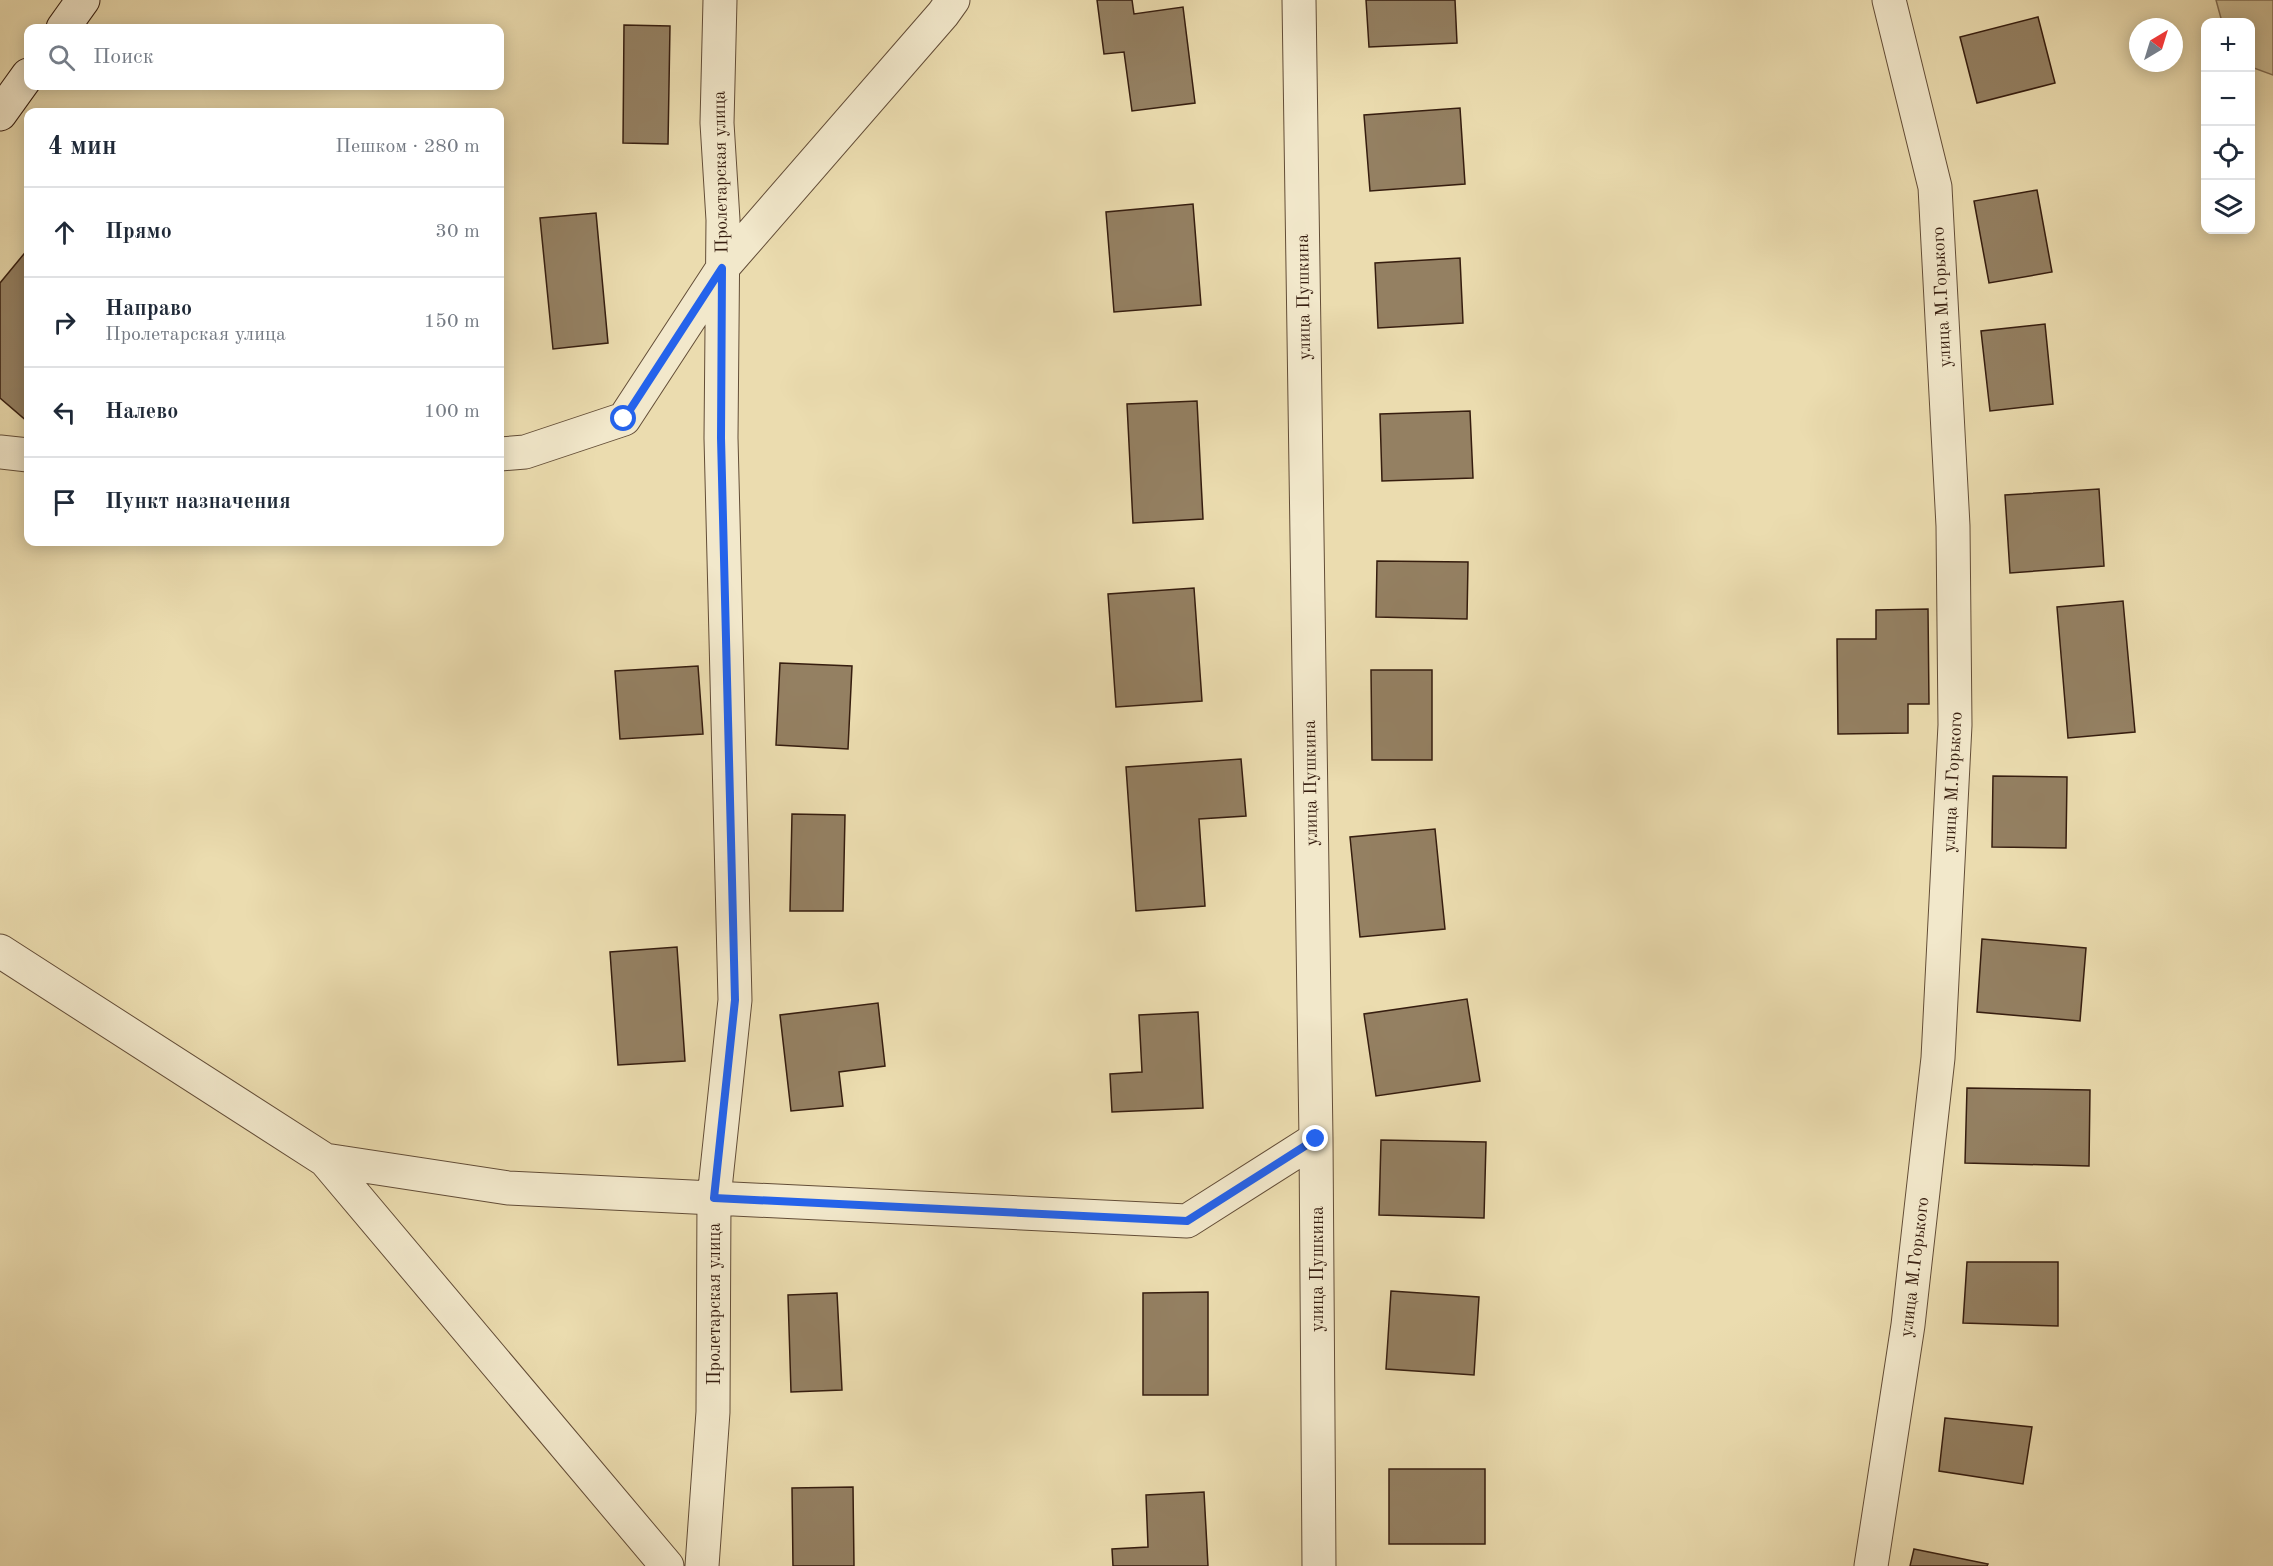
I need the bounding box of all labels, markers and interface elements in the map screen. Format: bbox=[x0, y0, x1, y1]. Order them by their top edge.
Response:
north arrow bbox=[2129, 18, 2183, 72]
map controls bbox=[2201, 18, 2255, 234]
button: + bbox=[2201, 18, 2255, 72]
search box bbox=[24, 24, 504, 90]
icon: search bbox=[45, 41, 78, 74]
text: Поиск bbox=[93, 46, 154, 68]
button: − bbox=[2201, 72, 2255, 126]
street label: Пролетарская улица bbox=[711, 90, 731, 253]
button: locate bbox=[2201, 126, 2255, 180]
text: 4 мин bbox=[48, 134, 117, 160]
text: Пешком · 280 m bbox=[335, 137, 480, 157]
button: layers bbox=[2201, 180, 2255, 234]
icon: ahead bbox=[48, 216, 81, 249]
text: Прямо bbox=[105, 221, 172, 243]
text: 30 m bbox=[435, 222, 480, 242]
street label: улица М.Горького bbox=[1929, 226, 1955, 368]
street label: улица Пушкина bbox=[1294, 234, 1314, 360]
text: Направо bbox=[105, 298, 192, 320]
icon: right bbox=[48, 306, 81, 339]
text: 150 m bbox=[424, 312, 480, 332]
text: Пролетарская улица bbox=[105, 325, 286, 345]
icon: left bbox=[48, 396, 81, 429]
text: Налево bbox=[105, 401, 178, 423]
text: 100 m bbox=[424, 402, 480, 422]
route start bbox=[610, 405, 636, 431]
icon: arrive bbox=[48, 486, 81, 519]
text: Пункт назначения bbox=[105, 491, 291, 513]
street label: улица М.Горького bbox=[1940, 711, 1966, 853]
street label: улица Пушкина bbox=[1301, 720, 1321, 846]
route end bbox=[1302, 1125, 1328, 1151]
street label: улица М.Горького bbox=[1897, 1196, 1933, 1338]
street label: улица Пушкина bbox=[1309, 1206, 1327, 1332]
street label: Пролетарская улица bbox=[706, 1223, 724, 1385]

